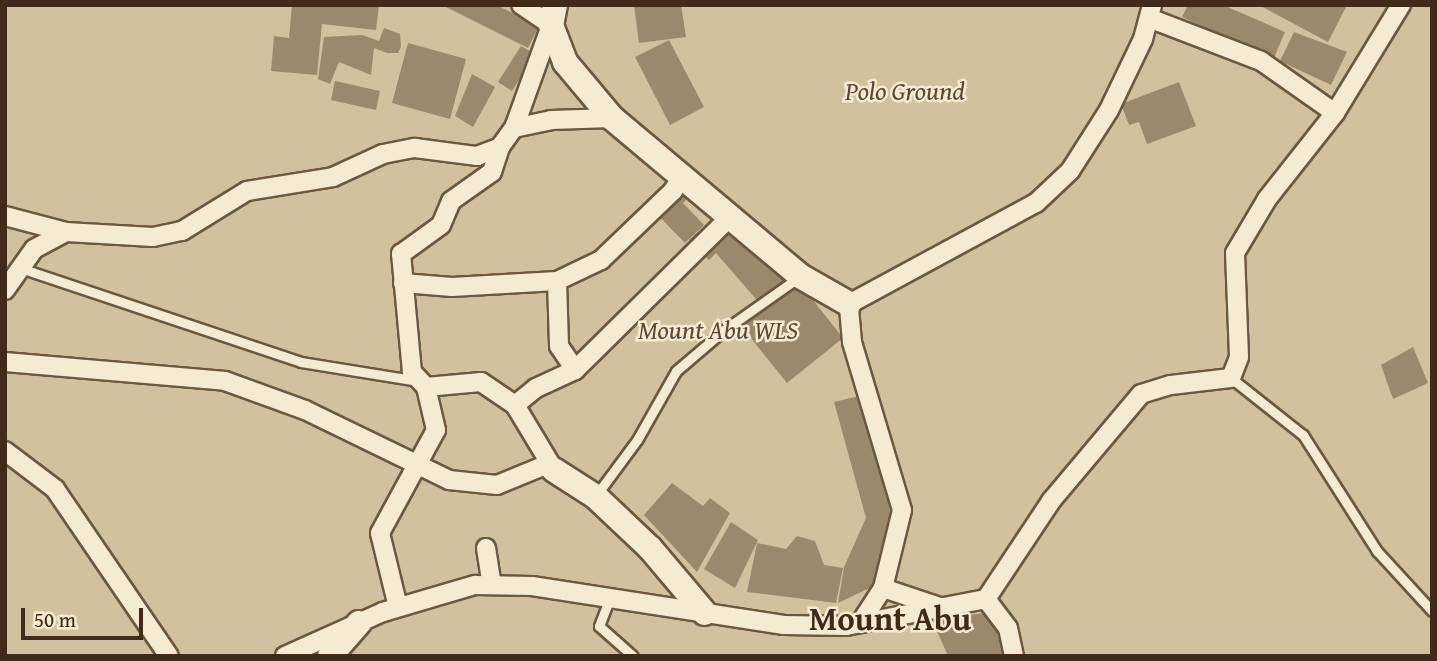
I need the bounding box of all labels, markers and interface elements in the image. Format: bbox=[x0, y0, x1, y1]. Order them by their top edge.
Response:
park label: Polo Ground bbox=[845, 75, 965, 107]
park label: Mount Abu WLS bbox=[638, 314, 798, 346]
scale bar bbox=[24, 594, 147, 638]
district label: Mount Abu bbox=[809, 599, 971, 639]
text: 50 m bbox=[34, 604, 76, 635]

